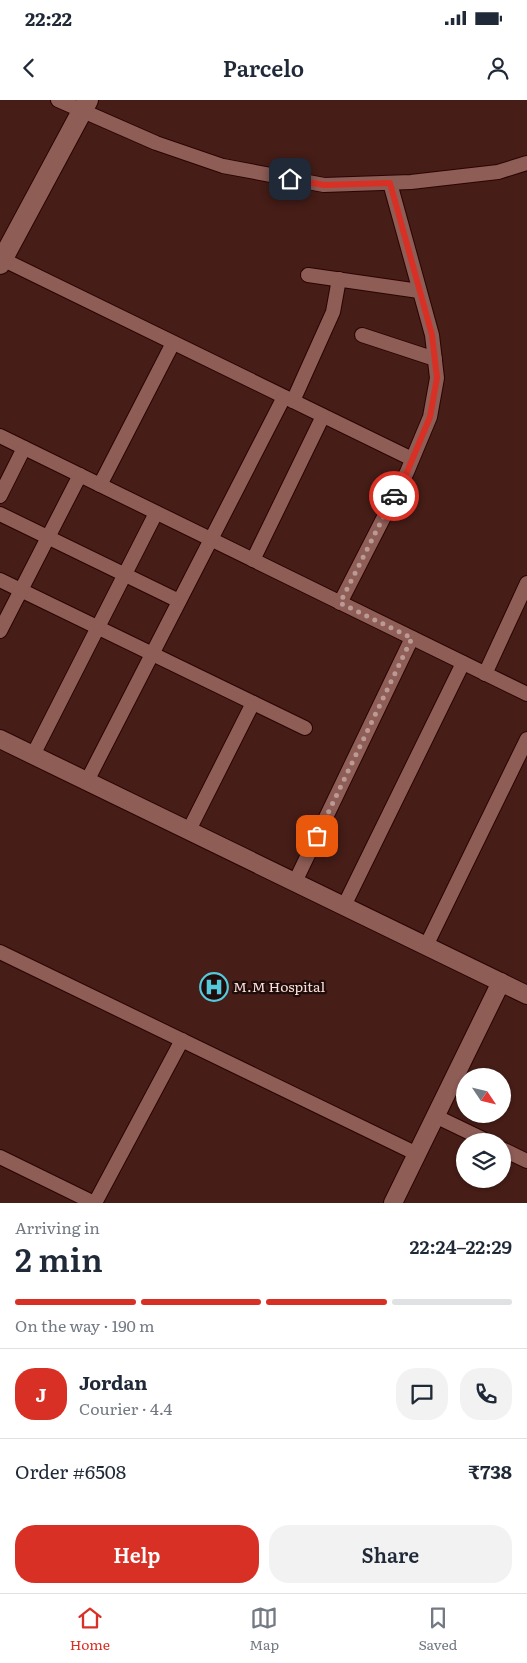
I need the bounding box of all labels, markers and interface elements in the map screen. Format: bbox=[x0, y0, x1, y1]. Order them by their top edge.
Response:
text: 22:22 bbox=[25, 4, 72, 32]
text: Parcelo bbox=[223, 51, 304, 84]
icon: back bbox=[15, 54, 43, 82]
icon: person bbox=[484, 54, 512, 82]
pin bbox=[269, 158, 311, 200]
icon: home bbox=[276, 165, 304, 193]
courier bbox=[369, 471, 419, 521]
icon: car bbox=[380, 482, 408, 510]
pin bbox=[296, 815, 338, 857]
icon: bag bbox=[303, 822, 331, 850]
hospital icon: M.M Hospital bbox=[199, 972, 229, 1002]
place label: M.M Hospital bbox=[233, 976, 325, 996]
north arrow bbox=[456, 1068, 511, 1122]
map controls bbox=[456, 1068, 511, 1188]
button: layers bbox=[456, 1133, 511, 1188]
text: Arriving in bbox=[15, 1215, 100, 1239]
text: 22:24–22:29 bbox=[410, 1232, 512, 1260]
text: 2 min bbox=[15, 1234, 103, 1282]
text: On the way · 190 m bbox=[15, 1313, 155, 1337]
text: Jordan bbox=[79, 1368, 148, 1396]
button: chat bbox=[396, 1368, 448, 1420]
button: phone bbox=[460, 1368, 512, 1420]
text: J bbox=[36, 1380, 46, 1408]
text: Courier · 4.4 bbox=[79, 1396, 172, 1420]
text: Order #6508 bbox=[15, 1457, 126, 1485]
text: ₹738 bbox=[468, 1457, 512, 1485]
button: Help bbox=[15, 1525, 259, 1583]
button: Share bbox=[269, 1525, 512, 1583]
tab: Home bbox=[70, 1604, 110, 1654]
tab: Map bbox=[249, 1604, 279, 1654]
tab: Saved bbox=[418, 1604, 457, 1654]

